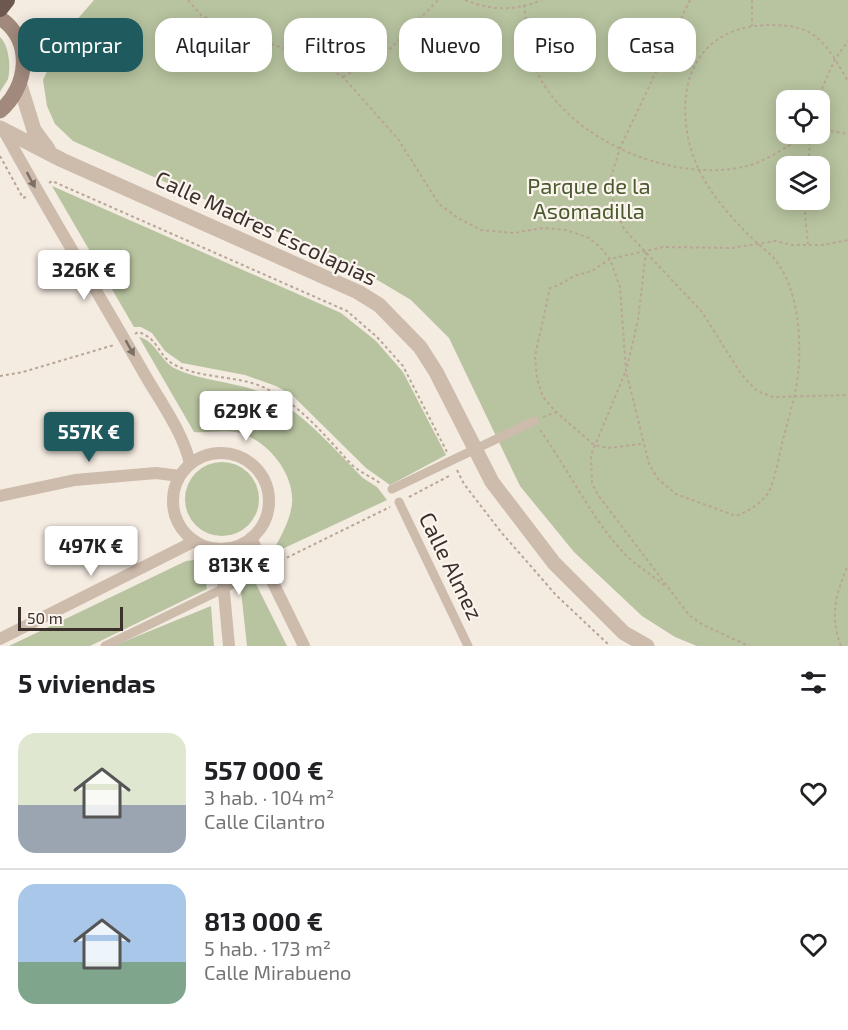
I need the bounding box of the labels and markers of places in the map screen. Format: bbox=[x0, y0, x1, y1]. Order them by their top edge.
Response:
pin: 326K € bbox=[35, 250, 133, 301]
pin: 629K € bbox=[197, 391, 295, 442]
pin: 557K € bbox=[40, 412, 138, 463]
pin: 497K € bbox=[42, 526, 140, 577]
pin: 813K € bbox=[190, 545, 288, 596]

